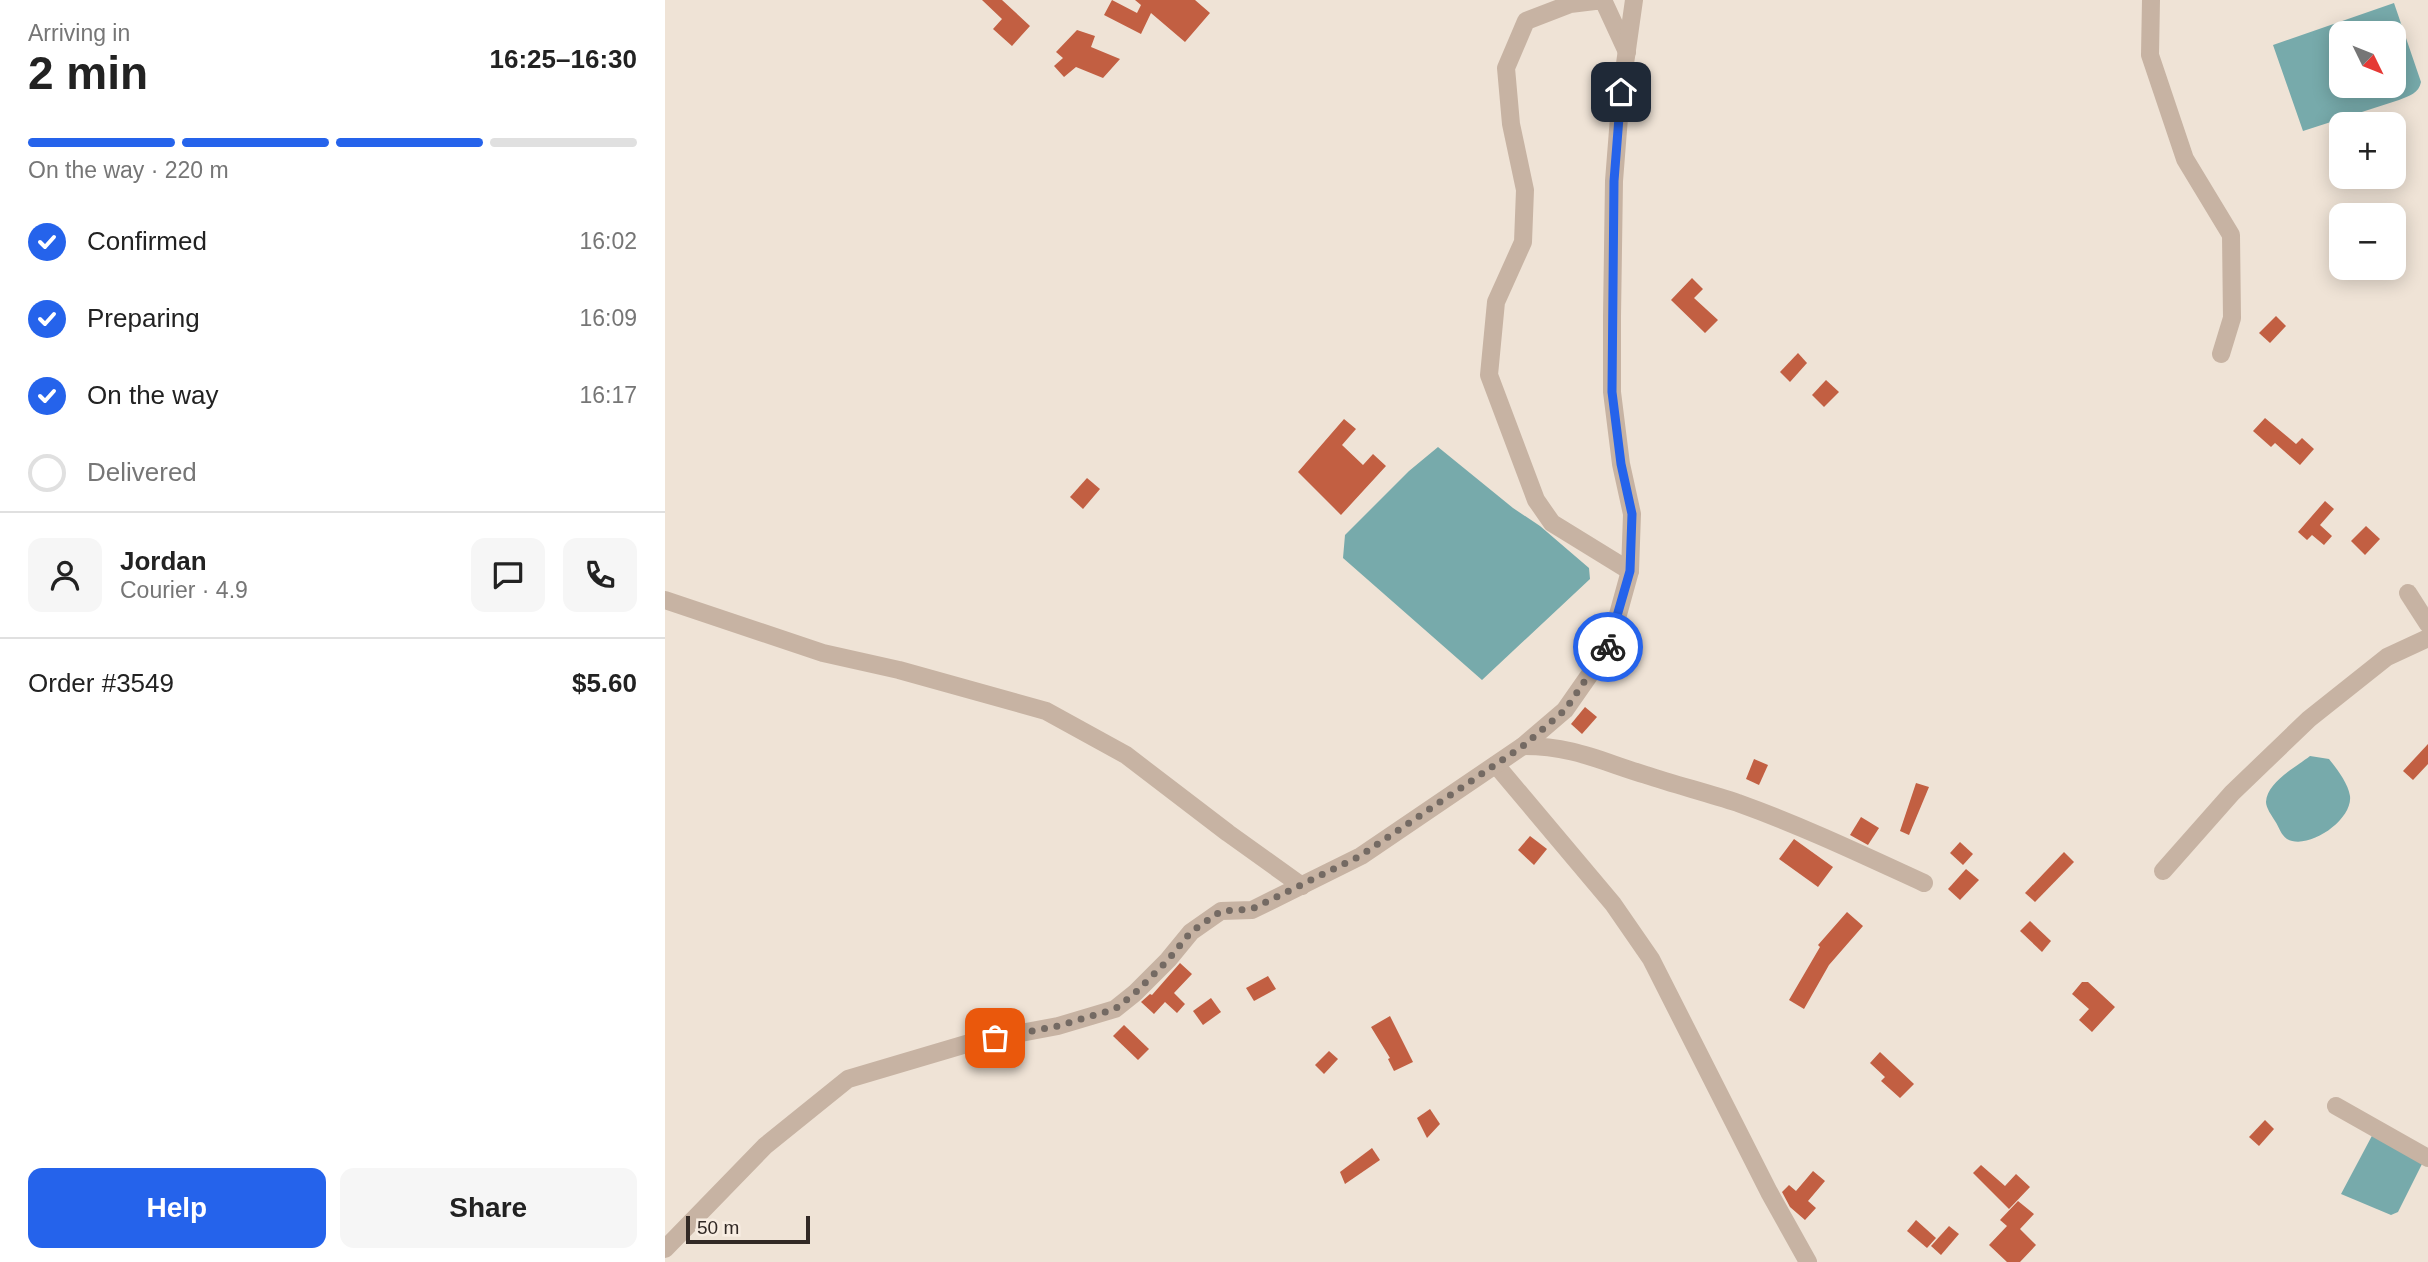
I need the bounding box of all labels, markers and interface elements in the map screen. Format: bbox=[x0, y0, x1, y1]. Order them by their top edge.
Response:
text: Arriving in bbox=[28, 20, 130, 46]
north arrow bbox=[2329, 21, 2406, 98]
map controls bbox=[2329, 21, 2406, 280]
text: 16:25–16:30 bbox=[490, 44, 637, 74]
text: 2 min bbox=[28, 47, 148, 99]
pin bbox=[1591, 62, 1651, 122]
icon: home bbox=[1602, 73, 1640, 111]
button: + bbox=[2329, 112, 2406, 189]
text: On the way · 220 m bbox=[28, 157, 229, 183]
button: − bbox=[2329, 203, 2406, 280]
icon: check bbox=[28, 223, 66, 261]
text: Confirmed bbox=[87, 226, 207, 256]
text: 16:02 bbox=[579, 228, 637, 254]
icon: check bbox=[28, 300, 66, 338]
text: Preparing bbox=[87, 303, 200, 333]
text: 16:09 bbox=[579, 305, 637, 331]
icon: check bbox=[28, 377, 66, 415]
text: On the way bbox=[87, 380, 219, 410]
text: 16:17 bbox=[579, 382, 637, 408]
text: Delivered bbox=[87, 457, 197, 487]
button: person bbox=[28, 538, 102, 612]
button: chat bbox=[471, 538, 545, 612]
button: phone bbox=[563, 538, 637, 612]
text: Jordan bbox=[120, 546, 207, 576]
text: Courier · 4.9 bbox=[120, 577, 248, 603]
courier bbox=[1573, 612, 1643, 682]
icon: bike bbox=[1589, 628, 1627, 666]
text: Order #3549 bbox=[28, 668, 174, 698]
text: $5.60 bbox=[572, 668, 637, 698]
pin bbox=[965, 1008, 1025, 1068]
icon: bag bbox=[976, 1019, 1014, 1057]
button: Help bbox=[28, 1168, 326, 1248]
button: Share bbox=[340, 1168, 637, 1248]
scale bar bbox=[686, 1213, 810, 1245]
text: 50 m bbox=[697, 1217, 739, 1238]

